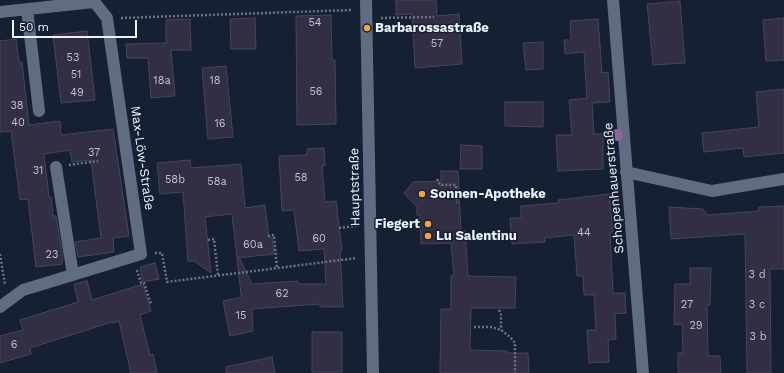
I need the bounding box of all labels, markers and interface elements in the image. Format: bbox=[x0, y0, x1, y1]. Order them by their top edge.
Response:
scale bar bbox=[14, 12, 139, 38]
house number: 54 bbox=[308, 16, 322, 30]
text: 50 m bbox=[19, 20, 49, 34]
place label: Barbarossastraße bbox=[375, 20, 489, 36]
marker: Barbarossastraße bbox=[362, 23, 372, 33]
house number: 57 bbox=[431, 37, 443, 51]
house number: 53 bbox=[67, 51, 79, 65]
house number: 51 bbox=[71, 68, 81, 82]
house number: 18a bbox=[153, 74, 171, 88]
house number: 18 bbox=[209, 74, 221, 88]
house number: 56 bbox=[309, 85, 323, 99]
house number: 49 bbox=[70, 86, 84, 100]
house number: 38 bbox=[10, 99, 24, 113]
street label: Max-Löw-Straße bbox=[127, 105, 157, 211]
house number: 40 bbox=[11, 116, 25, 130]
house number: 16 bbox=[215, 117, 225, 131]
street label: Schopenhauerstraße bbox=[601, 122, 627, 254]
house number: 37 bbox=[88, 146, 100, 160]
street label: Hauptstraße bbox=[347, 148, 363, 226]
house number: 31 bbox=[33, 164, 43, 178]
house number: 58 bbox=[294, 171, 308, 185]
house number: 58b bbox=[165, 173, 185, 187]
house number: 58a bbox=[207, 175, 227, 189]
place label: Sonnen-Apotheke bbox=[430, 186, 546, 202]
marker: Sonnen-Apotheke bbox=[417, 189, 427, 199]
place label: Fiegert bbox=[375, 216, 420, 232]
marker: Fiegert bbox=[423, 219, 433, 229]
house number: 44 bbox=[577, 226, 591, 240]
place label: Lu Salentinu bbox=[436, 228, 517, 244]
marker: Lu Salentinu bbox=[423, 231, 433, 241]
house number: 60 bbox=[312, 232, 326, 246]
house number: 60a bbox=[243, 238, 263, 252]
house number: 23 bbox=[46, 248, 58, 262]
house number: 3 d bbox=[748, 268, 766, 282]
house number: 62 bbox=[275, 287, 289, 301]
house number: 27 bbox=[681, 298, 693, 312]
house number: 3 c bbox=[749, 298, 765, 312]
house number: 15 bbox=[236, 309, 246, 323]
house number: 29 bbox=[689, 319, 703, 333]
house number: 3 b bbox=[749, 330, 767, 344]
house number: 6 bbox=[11, 338, 17, 352]

